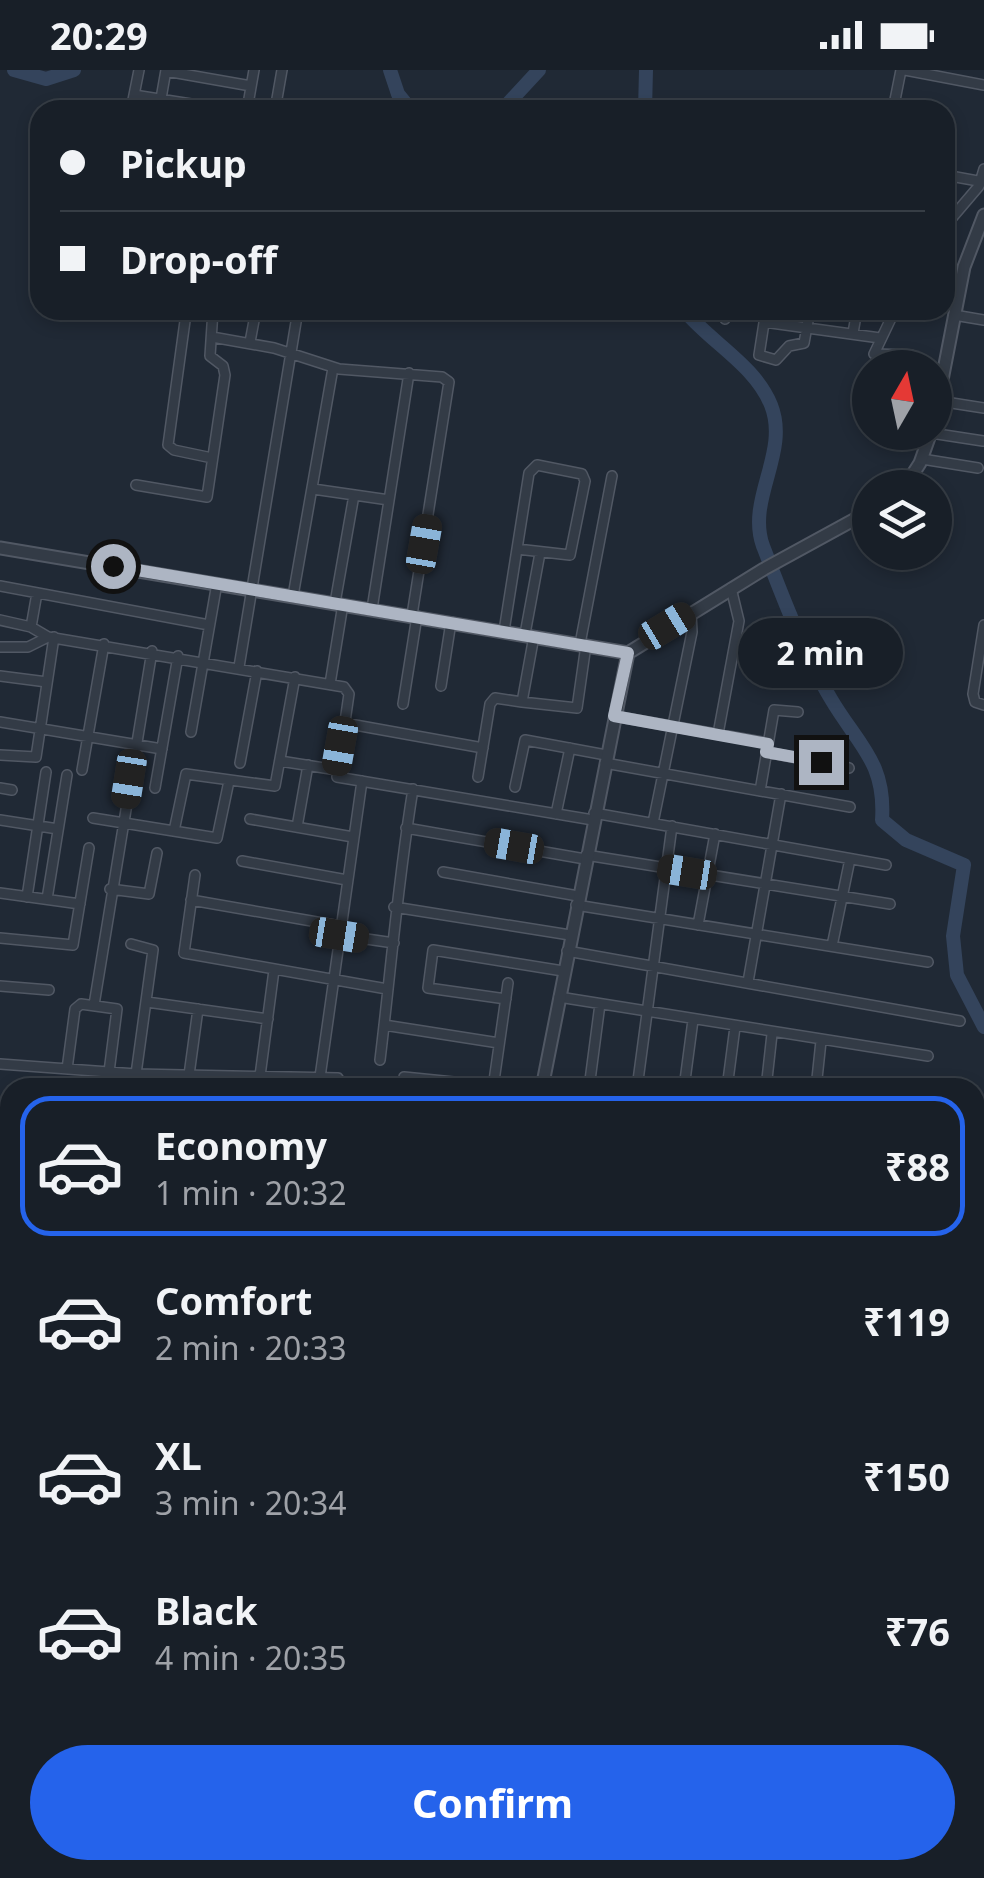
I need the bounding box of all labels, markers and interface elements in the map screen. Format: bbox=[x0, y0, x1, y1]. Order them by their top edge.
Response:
text: 20:29 bbox=[50, 9, 148, 61]
text: Pickup bbox=[120, 137, 247, 189]
text: Drop-off bbox=[120, 233, 277, 285]
north arrow bbox=[852, 350, 952, 450]
map controls bbox=[852, 350, 952, 570]
button: layers bbox=[852, 470, 952, 570]
car bbox=[404, 512, 444, 576]
route start bbox=[91, 544, 136, 589]
car bbox=[634, 598, 700, 654]
callout: 2 min bbox=[738, 617, 904, 687]
text: 2 min bbox=[776, 631, 865, 674]
car bbox=[320, 714, 360, 778]
route end bbox=[799, 740, 844, 785]
car bbox=[109, 747, 149, 811]
car bbox=[482, 826, 546, 866]
car bbox=[655, 852, 719, 892]
car bbox=[307, 915, 371, 955]
text: Economy bbox=[155, 1119, 327, 1171]
icon: car bbox=[35, 1121, 125, 1211]
text: ₹88 bbox=[885, 1140, 950, 1192]
text: 1 min · 20:32 bbox=[155, 1171, 347, 1214]
text: Comfort bbox=[155, 1274, 312, 1326]
icon: car bbox=[35, 1276, 125, 1366]
text: ₹119 bbox=[863, 1295, 950, 1347]
text: 2 min · 20:33 bbox=[155, 1326, 347, 1369]
text: XL bbox=[155, 1429, 202, 1481]
icon: car bbox=[35, 1431, 125, 1521]
text: ₹150 bbox=[863, 1450, 950, 1502]
text: 3 min · 20:34 bbox=[155, 1481, 347, 1524]
text: Black bbox=[155, 1584, 258, 1636]
icon: car bbox=[35, 1586, 125, 1676]
text: ₹76 bbox=[885, 1605, 950, 1657]
text: 4 min · 20:35 bbox=[155, 1636, 347, 1679]
button: Confirm bbox=[30, 1745, 955, 1860]

